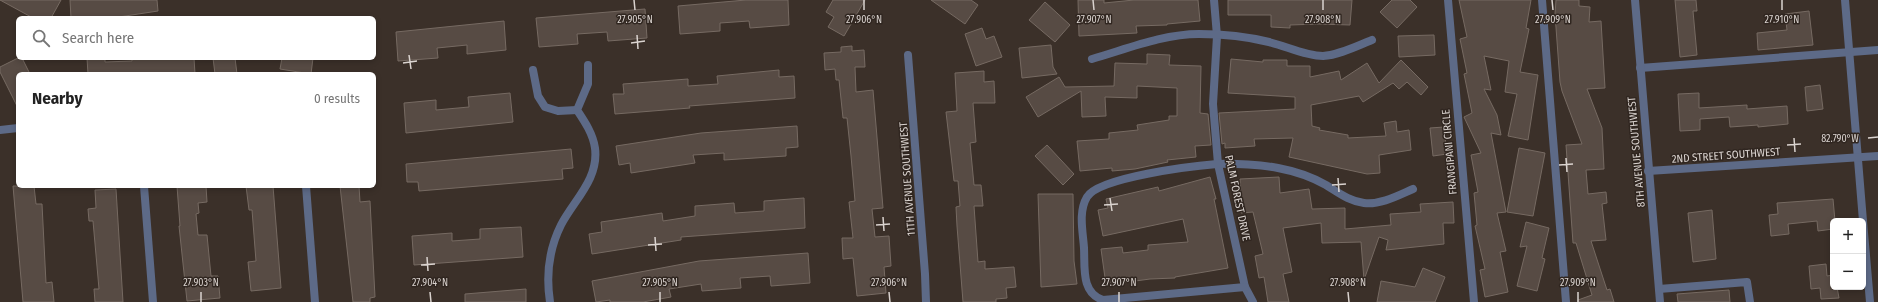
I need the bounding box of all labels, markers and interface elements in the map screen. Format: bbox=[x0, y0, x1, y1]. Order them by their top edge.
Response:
text: 27.905°N bbox=[617, 14, 653, 26]
text: 27.906°N bbox=[846, 14, 882, 26]
text: 27.907°N bbox=[1076, 14, 1112, 26]
text: 27.908°N bbox=[1305, 14, 1341, 26]
text: 27.909°N bbox=[1535, 14, 1571, 26]
text: 27.910°N bbox=[1765, 14, 1799, 26]
search box bbox=[16, 16, 376, 60]
icon: search bbox=[30, 27, 52, 49]
text: Search here bbox=[62, 29, 134, 47]
text: Nearby bbox=[32, 88, 83, 109]
text: 0 results bbox=[314, 91, 360, 106]
street label: 8TH AVENUE SOUTHWEST bbox=[1625, 95, 1648, 208]
street label: FRANGIPANI CIRCLE bbox=[1439, 109, 1460, 195]
street label: 11TH AVENUE SOUTHWEST bbox=[897, 121, 918, 236]
text: 82.790°W bbox=[1821, 133, 1859, 145]
street label: 2ND STREET SOUTHWEST bbox=[1671, 145, 1782, 166]
street label: PALM FOREST DRIVE bbox=[1222, 154, 1253, 242]
map controls bbox=[1830, 218, 1866, 290]
button: + bbox=[1830, 218, 1866, 254]
button: − bbox=[1830, 254, 1866, 290]
text: 27.903°N bbox=[183, 277, 219, 289]
text: 27.904°N bbox=[412, 277, 448, 289]
text: 27.905°N bbox=[642, 277, 678, 289]
text: 27.906°N bbox=[871, 277, 907, 289]
text: 27.907°N bbox=[1101, 277, 1137, 289]
text: 27.908°N bbox=[1330, 277, 1366, 289]
text: 27.909°N bbox=[1560, 277, 1596, 289]

